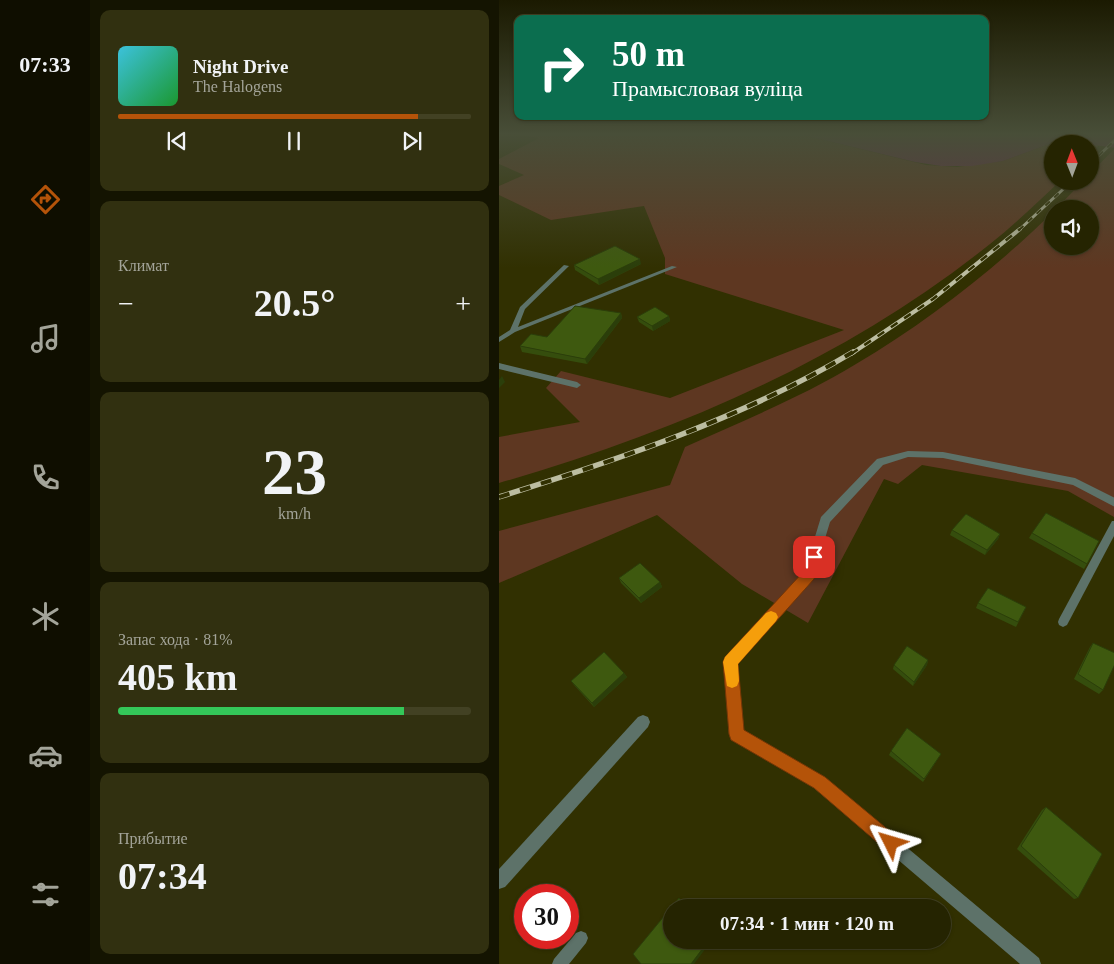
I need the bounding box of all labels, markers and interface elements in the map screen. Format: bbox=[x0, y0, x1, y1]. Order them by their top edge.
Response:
icon: right bbox=[529, 35, 594, 100]
text: 50 m bbox=[612, 35, 685, 74]
text: 07:33 bbox=[19, 52, 71, 77]
text: Night Drive bbox=[193, 56, 289, 77]
text: Прамысловая вуліца bbox=[612, 76, 803, 101]
text: The Halogens bbox=[193, 78, 282, 95]
icon: previous bbox=[163, 127, 191, 155]
icon: pause bbox=[280, 127, 308, 155]
icon: next bbox=[398, 127, 426, 155]
north arrow bbox=[1044, 135, 1099, 190]
map controls bbox=[1044, 135, 1099, 255]
icon: directions bbox=[28, 182, 63, 217]
button: sound bbox=[1044, 200, 1099, 255]
text: Климат bbox=[118, 257, 169, 274]
text: 20.5° bbox=[254, 282, 335, 324]
text: − bbox=[118, 288, 134, 319]
text: + bbox=[455, 288, 471, 319]
icon: music bbox=[28, 321, 63, 356]
text: 23 bbox=[262, 436, 327, 508]
icon: phone bbox=[28, 460, 63, 495]
text: km/h bbox=[278, 505, 311, 522]
pin bbox=[793, 536, 835, 578]
icon: arrive bbox=[800, 543, 828, 571]
icon: climate bbox=[28, 599, 63, 634]
text: Запас хода · 81% bbox=[118, 631, 233, 648]
text: 405 km bbox=[118, 656, 237, 698]
icon: car bbox=[28, 738, 63, 773]
position arrow bbox=[864, 816, 916, 868]
text: Прибытие bbox=[118, 830, 188, 847]
text: 07:34 bbox=[118, 855, 207, 897]
icon: filters bbox=[28, 877, 63, 912]
speed limit sign: 30 bbox=[514, 884, 579, 949]
text: 07:34 · 1 мин · 120 m bbox=[720, 913, 894, 934]

